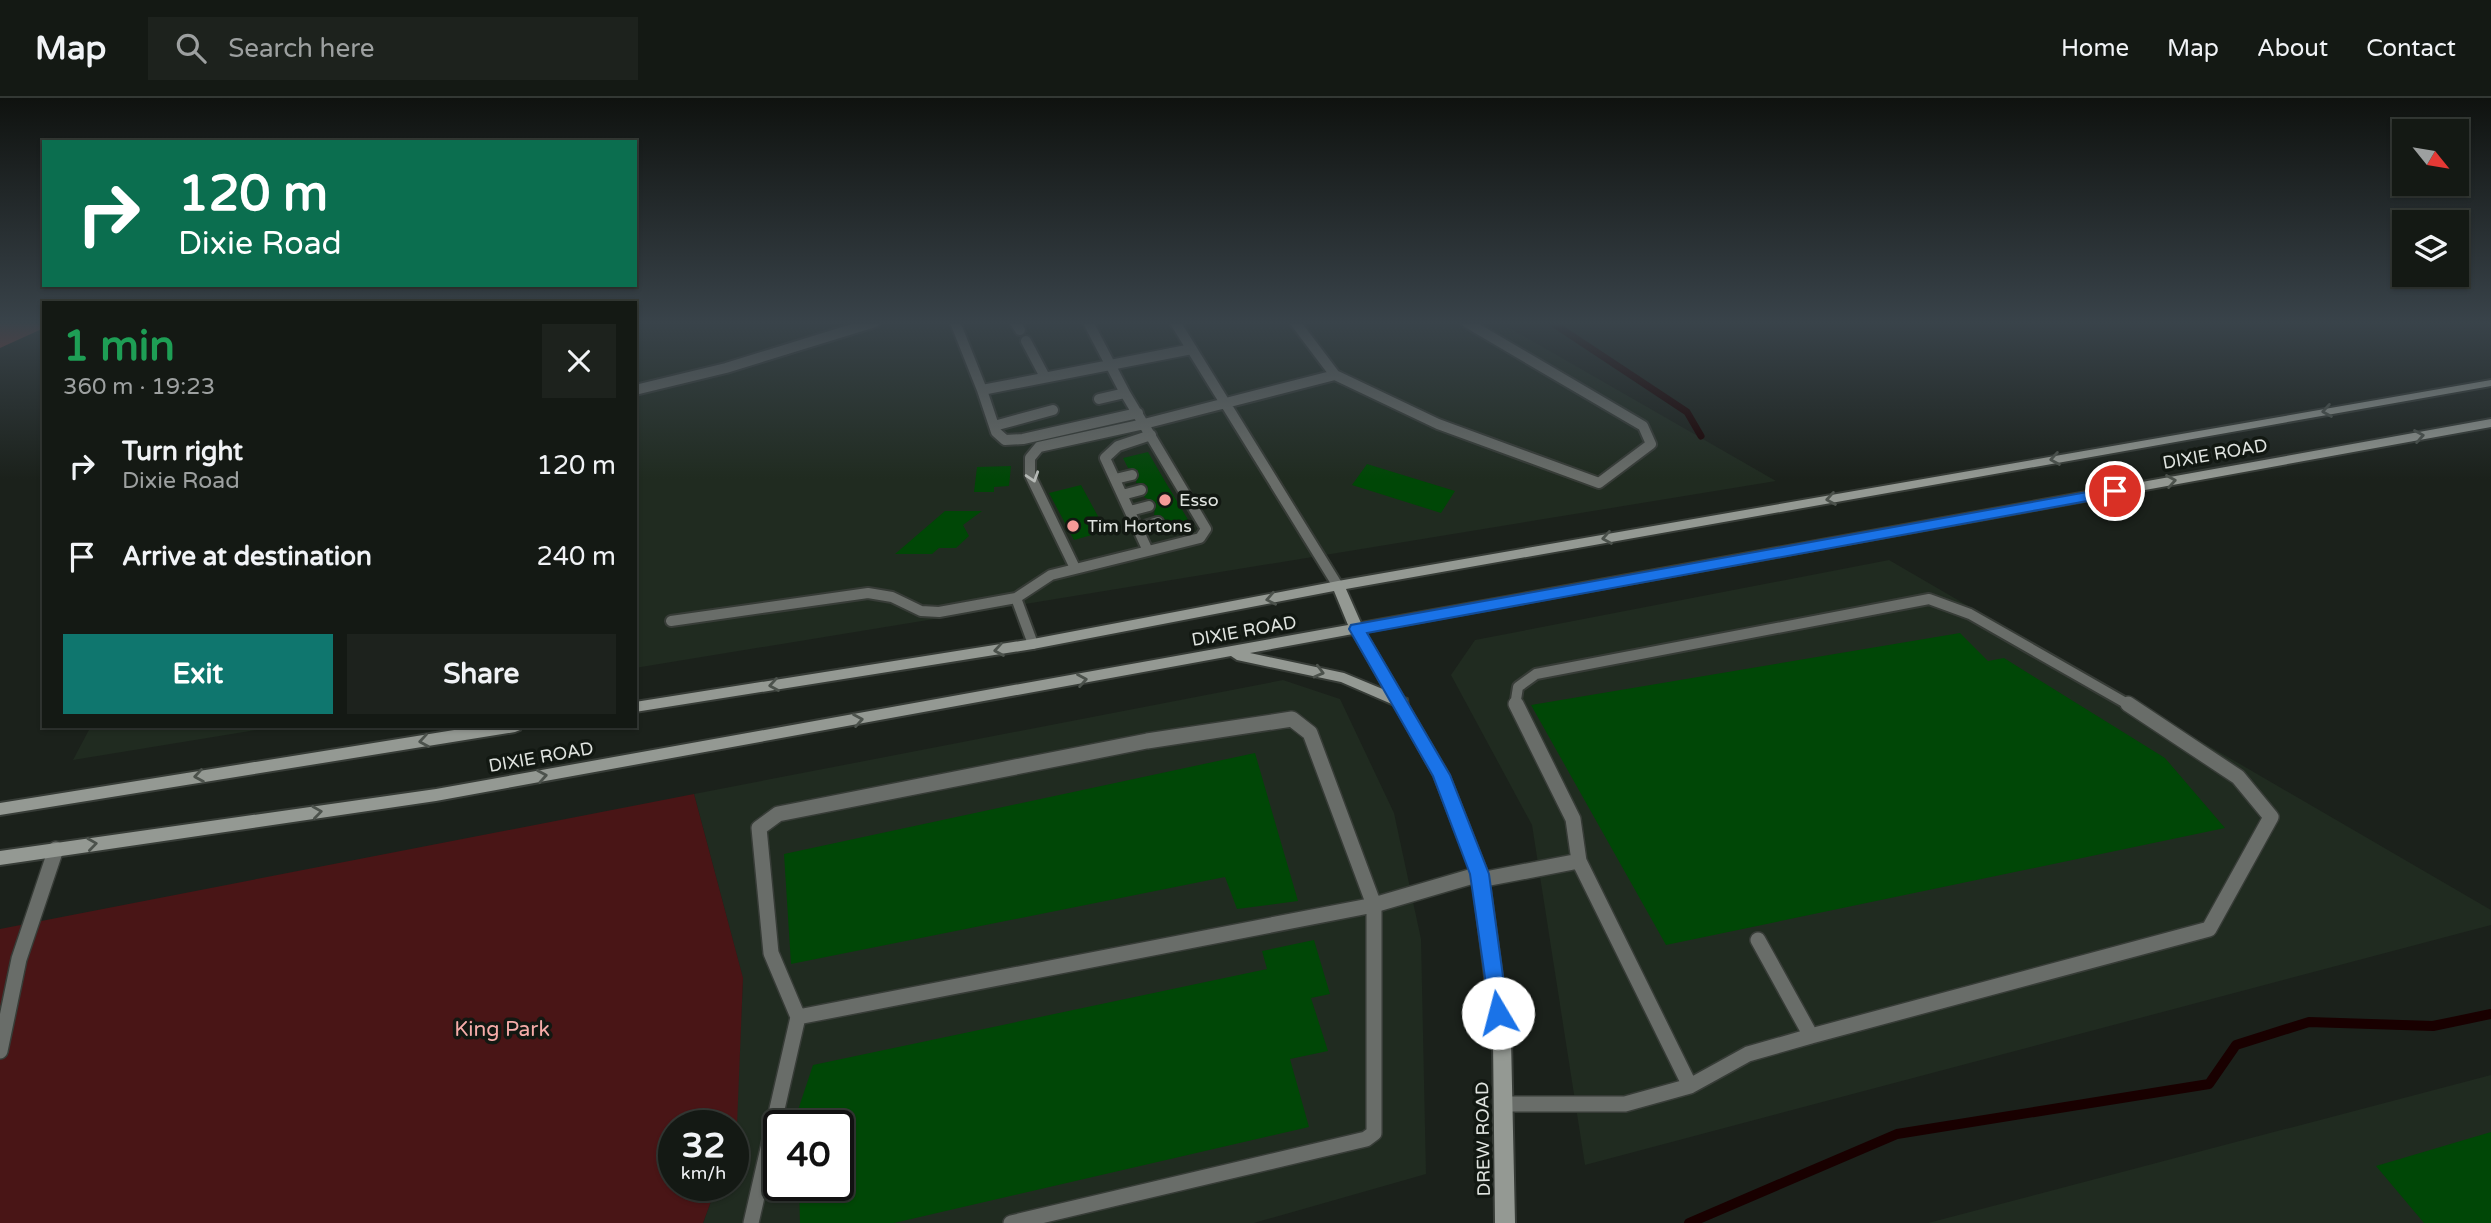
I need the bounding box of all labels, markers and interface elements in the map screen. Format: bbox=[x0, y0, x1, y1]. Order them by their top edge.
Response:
search box bbox=[148, 17, 638, 80]
text: Map bbox=[35, 29, 106, 68]
icon: search bbox=[172, 29, 210, 67]
text: Search here bbox=[228, 33, 374, 64]
text: Home bbox=[2061, 34, 2129, 63]
text: Map bbox=[2167, 34, 2219, 63]
text: About bbox=[2257, 34, 2328, 63]
text: Contact bbox=[2366, 34, 2456, 63]
north arrow bbox=[2392, 119, 2469, 196]
map controls bbox=[2392, 119, 2469, 287]
text: 120 m bbox=[178, 165, 328, 224]
icon: right bbox=[63, 168, 154, 259]
button: layers bbox=[2392, 210, 2469, 287]
text: Dixie Road bbox=[178, 225, 342, 263]
text: 1 min bbox=[63, 321, 175, 372]
button: close bbox=[542, 324, 616, 398]
text: 360 m · 19:23 bbox=[63, 373, 215, 401]
one-way arrow bbox=[2321, 403, 2333, 418]
one-way arrow bbox=[2413, 429, 2425, 444]
street label: DIXIE ROAD bbox=[2161, 434, 2269, 474]
text: Turn right bbox=[122, 436, 243, 467]
icon: right bbox=[63, 447, 101, 485]
text: 120 m bbox=[536, 450, 616, 481]
one-way arrow bbox=[2049, 451, 2061, 466]
pin bbox=[2085, 461, 2145, 521]
text: Dixie Road bbox=[122, 467, 240, 495]
one-way arrow bbox=[1025, 470, 1039, 482]
icon: arrive bbox=[2096, 472, 2134, 510]
one-way arrow bbox=[2165, 474, 2177, 489]
place label: Esso bbox=[1179, 489, 1219, 511]
one-way arrow bbox=[1825, 491, 1837, 506]
marker: Esso bbox=[1157, 492, 1173, 508]
place label: Tim Hortons bbox=[1087, 515, 1192, 537]
marker: Tim Hortons bbox=[1065, 518, 1081, 534]
one-way arrow bbox=[1601, 530, 1613, 545]
icon: arrive bbox=[63, 538, 101, 576]
text: Arrive at destination bbox=[122, 541, 372, 572]
text: 240 m bbox=[536, 541, 616, 572]
one-way arrow bbox=[1265, 590, 1277, 605]
street label: DIXIE ROAD bbox=[1190, 611, 1298, 651]
button: Exit bbox=[63, 634, 333, 714]
button: Share bbox=[347, 634, 616, 714]
one-way arrow bbox=[993, 642, 1005, 657]
one-way arrow bbox=[1313, 664, 1325, 678]
one-way arrow bbox=[1076, 673, 1088, 688]
one-way arrow bbox=[769, 677, 780, 692]
one-way arrow bbox=[852, 713, 864, 728]
one-way arrow bbox=[418, 733, 430, 748]
street label: DIXIE ROAD bbox=[487, 737, 595, 777]
one-way arrow bbox=[193, 768, 205, 783]
one-way arrow bbox=[536, 769, 548, 784]
one-way arrow bbox=[311, 805, 323, 820]
one-way arrow bbox=[86, 837, 98, 852]
position arrow bbox=[1461, 976, 1535, 1050]
park label: King Park bbox=[454, 1017, 550, 1042]
street label: DREW ROAD bbox=[1471, 1081, 1495, 1197]
speed limit sign: 40 bbox=[763, 1110, 854, 1201]
text: 32 bbox=[682, 1125, 725, 1167]
text: km/h bbox=[681, 1162, 726, 1184]

